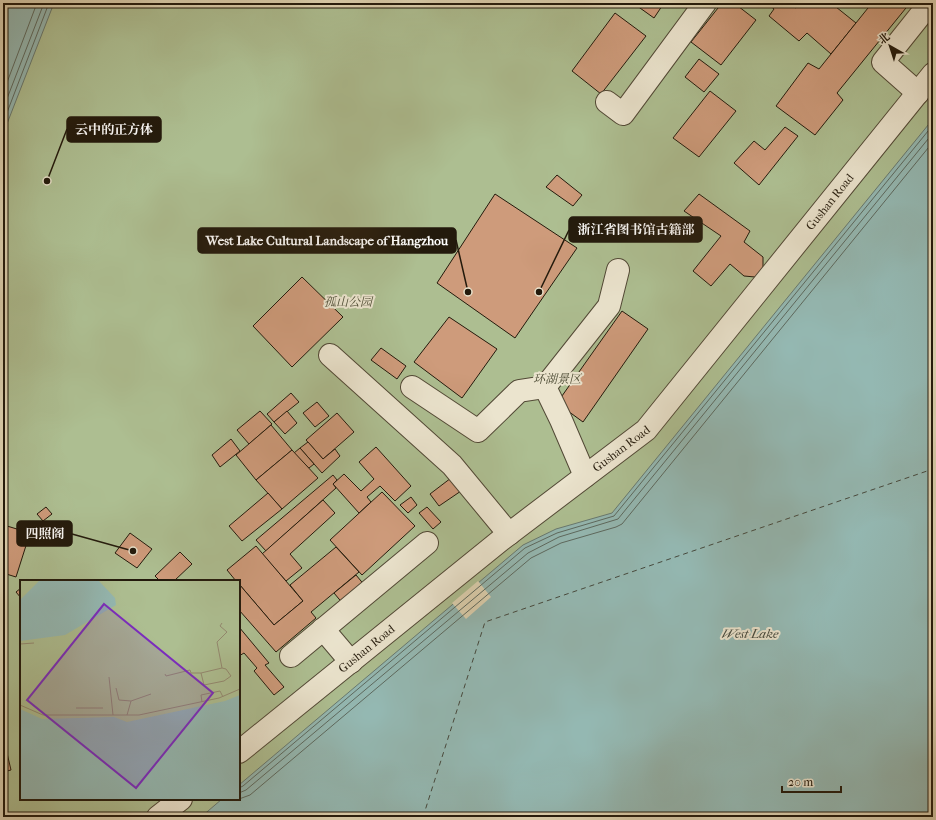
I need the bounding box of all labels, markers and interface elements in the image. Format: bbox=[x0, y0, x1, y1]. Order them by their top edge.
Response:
north arrow bbox=[870, 26, 910, 66]
text: 北 bbox=[876, 30, 892, 47]
callout: 云中的正方体 bbox=[67, 117, 161, 142]
text: 云中的正方体 bbox=[75, 122, 153, 137]
street label: Gushan Road bbox=[803, 171, 857, 233]
callout: 浙江省图书馆古籍部 bbox=[569, 217, 702, 242]
text: 浙江省图书馆古籍部 bbox=[577, 222, 695, 237]
callout: West Lake Cultural Landscape of Hangzhou bbox=[198, 228, 456, 253]
text: West Lake Cultural Landscape of Hangzhou bbox=[205, 233, 449, 249]
park label: 孤山公园 bbox=[324, 295, 374, 309]
park label: 环湖景区 bbox=[533, 372, 583, 386]
street label: Gushan Road bbox=[590, 422, 653, 475]
callout: 四照阁 bbox=[17, 521, 72, 546]
text: 四照阁 bbox=[25, 526, 65, 541]
inset map bbox=[20, 580, 240, 800]
street label: Gushan Road bbox=[336, 622, 398, 676]
water label: West Lake bbox=[722, 626, 779, 641]
scale bar bbox=[782, 768, 841, 794]
text: 20 m bbox=[788, 775, 813, 789]

